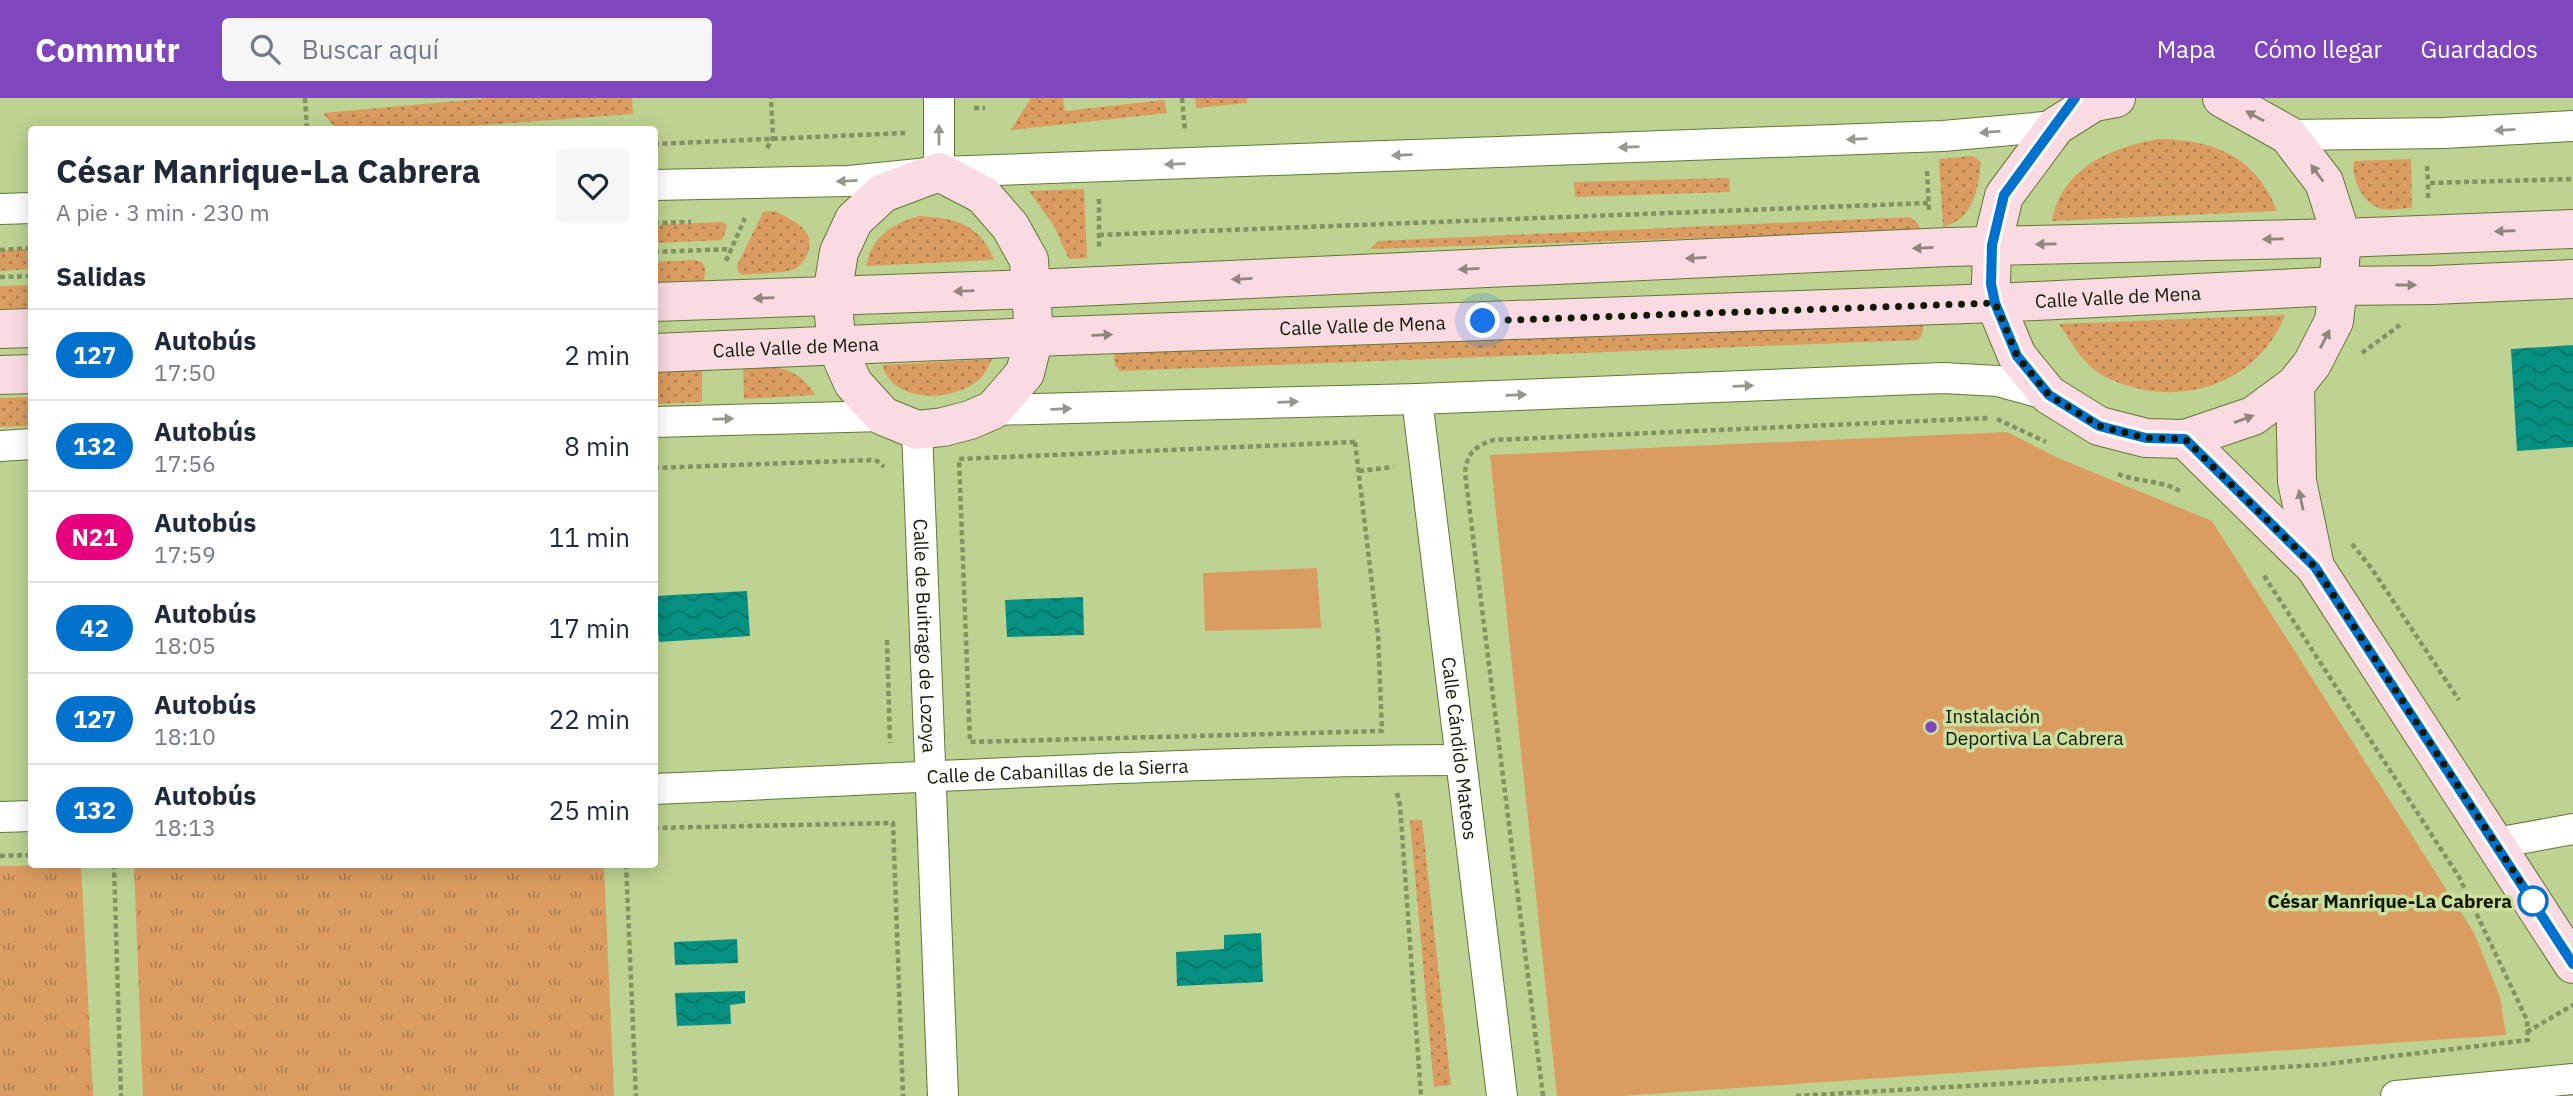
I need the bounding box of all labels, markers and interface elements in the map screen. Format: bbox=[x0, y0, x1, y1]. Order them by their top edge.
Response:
search box bbox=[222, 18, 712, 81]
text: Commutr bbox=[35, 28, 180, 71]
icon: search bbox=[246, 30, 284, 68]
text: Buscar aquí bbox=[302, 32, 439, 66]
text: Mapa bbox=[2157, 33, 2216, 65]
text: Cómo llegar bbox=[2254, 33, 2382, 65]
text: Guardados bbox=[2420, 33, 2538, 65]
one-way arrow bbox=[2245, 110, 2265, 122]
one-way arrow bbox=[933, 124, 945, 146]
one-way arrow bbox=[2494, 124, 2516, 135]
one-way arrow bbox=[1979, 127, 2001, 138]
one-way arrow bbox=[1845, 133, 1867, 144]
one-way arrow bbox=[1618, 142, 1640, 153]
text: César Manrique-La Cabrera bbox=[56, 149, 481, 192]
button: heart bbox=[556, 149, 630, 223]
one-way arrow bbox=[1391, 150, 1413, 161]
one-way arrow bbox=[1163, 158, 1185, 169]
one-way arrow bbox=[2310, 164, 2324, 183]
one-way arrow bbox=[836, 175, 858, 186]
text: A pie · 3 min · 230 m bbox=[56, 197, 270, 227]
one-way arrow bbox=[2494, 226, 2516, 237]
one-way arrow bbox=[2262, 234, 2284, 245]
one-way arrow bbox=[2035, 238, 2057, 250]
one-way arrow bbox=[1912, 243, 1934, 254]
one-way arrow bbox=[1685, 253, 1707, 264]
text: Salidas bbox=[56, 259, 146, 293]
one-way arrow bbox=[1458, 263, 1480, 274]
one-way arrow bbox=[1230, 273, 1252, 284]
one-way arrow bbox=[2395, 279, 2417, 291]
street label: Calle Valle de Mena bbox=[2034, 281, 2202, 313]
one-way arrow bbox=[953, 285, 975, 297]
one-way arrow bbox=[752, 292, 774, 304]
your location bbox=[1465, 303, 1500, 338]
street label: Calle Valle de Mena bbox=[1279, 310, 1446, 340]
text: Autobús bbox=[154, 323, 256, 357]
one-way arrow bbox=[2318, 328, 2330, 348]
one-way arrow bbox=[1092, 329, 1114, 340]
street label: Calle Valle de Mena bbox=[712, 332, 879, 363]
text: 2 min bbox=[564, 338, 630, 372]
text: 127 bbox=[73, 339, 116, 371]
text: 17:50 bbox=[154, 357, 216, 387]
one-way arrow bbox=[1732, 380, 1754, 391]
one-way arrow bbox=[1505, 389, 1527, 400]
one-way arrow bbox=[1277, 397, 1299, 408]
one-way arrow bbox=[1050, 403, 1072, 414]
one-way arrow bbox=[2233, 413, 2254, 424]
text: Autobús bbox=[154, 414, 256, 448]
one-way arrow bbox=[712, 414, 734, 425]
text: 8 min bbox=[564, 429, 630, 463]
text: 132 bbox=[73, 430, 116, 462]
text: 17:56 bbox=[154, 448, 216, 478]
one-way arrow bbox=[2295, 489, 2306, 511]
text: Autobús bbox=[154, 505, 256, 539]
street label: Calle de Buitrago de Lozoya bbox=[908, 518, 942, 753]
text: 11 min bbox=[549, 520, 630, 554]
text: N21 bbox=[71, 521, 118, 553]
text: 17:59 bbox=[154, 539, 216, 569]
text: Autobús bbox=[154, 596, 256, 630]
text: 17 min bbox=[549, 611, 630, 645]
text: 42 bbox=[80, 612, 109, 644]
text: 18:05 bbox=[154, 630, 216, 660]
street label: Calle Cándido Mateos bbox=[1437, 655, 1483, 841]
text: Autobús bbox=[154, 687, 256, 721]
text: 22 min bbox=[549, 702, 630, 736]
text: 127 bbox=[73, 703, 116, 735]
place label: Instalación Deportiva La Cabrera bbox=[1945, 704, 2124, 750]
marker: Instalación Deportiva La Cabrera bbox=[1923, 719, 1939, 735]
text: 18:10 bbox=[154, 721, 216, 751]
street label: Calle de Cabanillas de la Sierra bbox=[926, 754, 1189, 789]
text: Autobús bbox=[154, 778, 256, 812]
text: 25 min bbox=[549, 793, 630, 827]
text: 132 bbox=[73, 794, 116, 826]
text: 18:13 bbox=[154, 812, 216, 842]
marker: César Manrique-La Cabrera bbox=[2518, 886, 2548, 916]
place label: César Manrique-La Cabrera bbox=[2268, 889, 2512, 913]

